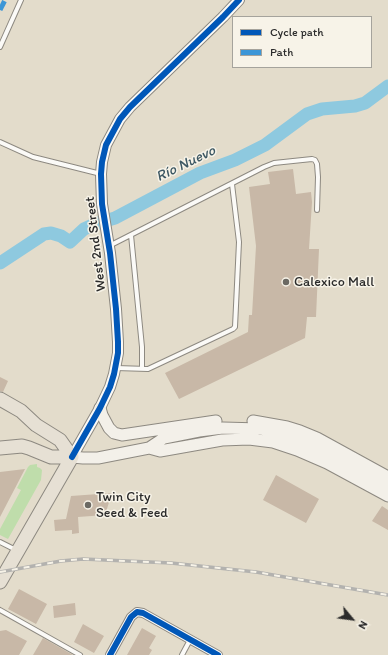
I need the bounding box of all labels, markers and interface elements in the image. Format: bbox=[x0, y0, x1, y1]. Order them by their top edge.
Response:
legend bbox=[232, 16, 372, 68]
text: Cycle path bbox=[270, 25, 324, 39]
text: Path bbox=[270, 45, 293, 59]
water label: Río Nuevo bbox=[153, 142, 219, 186]
street label: West 2nd Street bbox=[82, 195, 110, 293]
place label: Calexico Mall bbox=[294, 274, 374, 290]
marker: Calexico Mall bbox=[281, 277, 291, 287]
place label: Twin City Seed & Feed bbox=[96, 489, 168, 522]
marker: Twin City Seed & Feed bbox=[83, 500, 93, 510]
north arrow bbox=[332, 599, 372, 639]
text: N bbox=[355, 619, 370, 631]

